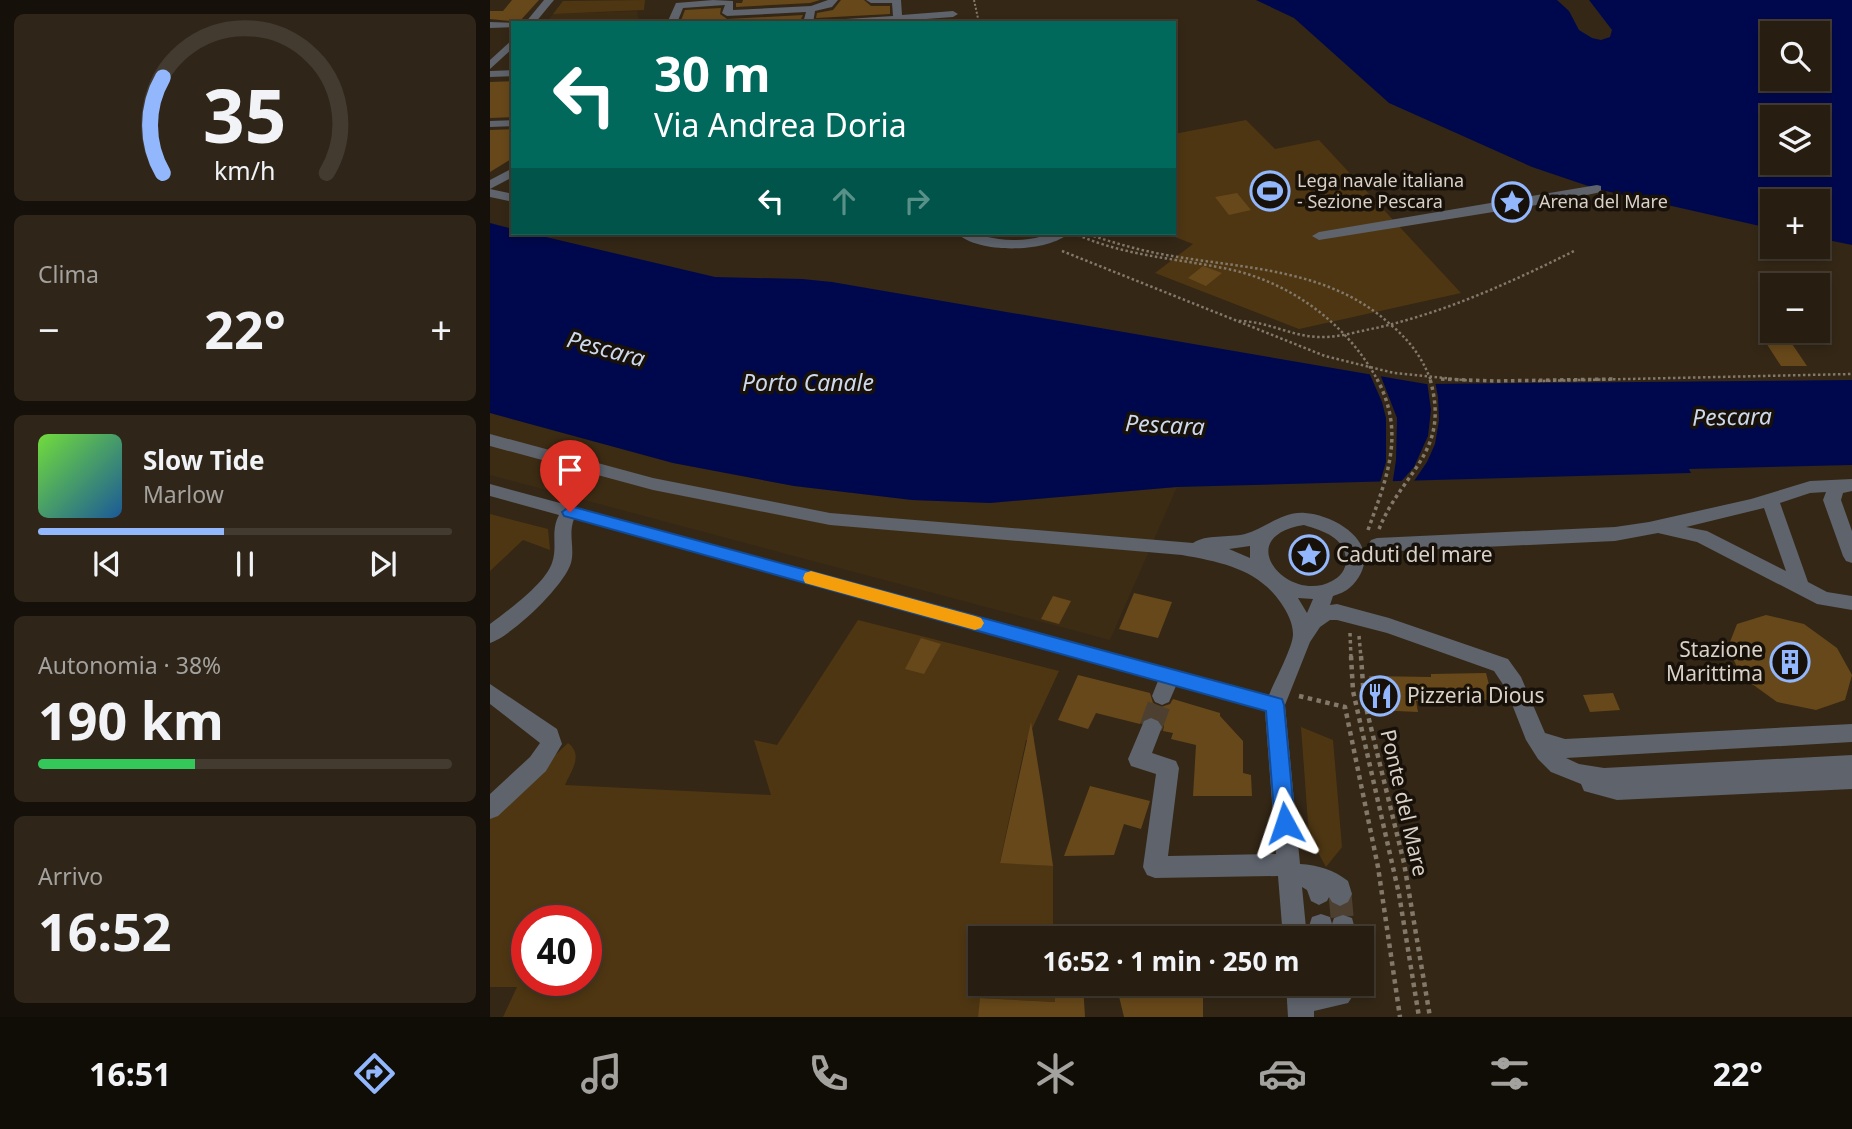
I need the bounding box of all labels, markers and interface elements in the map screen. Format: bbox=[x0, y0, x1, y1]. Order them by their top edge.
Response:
map controls bbox=[1760, 21, 1830, 343]
button: search bbox=[1760, 21, 1830, 91]
text: 30 m bbox=[654, 40, 771, 106]
icon: left bbox=[539, 49, 630, 140]
text: 35 bbox=[203, 66, 287, 165]
text: Via Andrea Doria bbox=[654, 103, 907, 146]
button: layers bbox=[1760, 105, 1830, 175]
text: km/h bbox=[214, 153, 276, 187]
place label: Lega navale italiana - Sezione Pescara bbox=[1297, 168, 1464, 213]
sports icon: Lega navale italiana - Sezione Pescara bbox=[1249, 170, 1291, 212]
place icon: Arena del Mare bbox=[1491, 181, 1533, 223]
icon: left bbox=[752, 182, 790, 220]
icon: ahead bbox=[825, 182, 863, 220]
icon: right bbox=[898, 182, 936, 220]
place label: Arena del Mare bbox=[1539, 189, 1668, 213]
button: + bbox=[1760, 189, 1830, 259]
text: Clima bbox=[38, 258, 99, 290]
button: − bbox=[1760, 273, 1830, 343]
text: 22° bbox=[204, 293, 286, 364]
text: − bbox=[38, 303, 60, 355]
text: + bbox=[430, 303, 452, 355]
water label: Pescara bbox=[564, 322, 649, 374]
water label: Porto Canale bbox=[742, 366, 874, 398]
water label: Pescara bbox=[1692, 399, 1772, 433]
water label: Pescara bbox=[1124, 406, 1206, 442]
pin bbox=[540, 440, 600, 512]
text: Slow Tide bbox=[143, 442, 265, 478]
icon: arrive bbox=[551, 451, 589, 489]
text: Marlow bbox=[143, 478, 224, 510]
place icon: Caduti del mare bbox=[1288, 534, 1330, 576]
place label: Caduti del mare bbox=[1336, 540, 1493, 568]
icon: previous bbox=[88, 545, 126, 583]
icon: pause bbox=[226, 545, 264, 583]
icon: next bbox=[364, 545, 402, 583]
place label: Stazione Marittima bbox=[1666, 635, 1763, 687]
building icon: Stazione Marittima bbox=[1769, 641, 1811, 683]
text: Autonomia · 38% bbox=[38, 649, 221, 681]
restaurant icon: Pizzeria Dious bbox=[1359, 675, 1401, 717]
place label: Pizzeria Dious bbox=[1407, 681, 1545, 709]
text: 190 km bbox=[38, 684, 224, 755]
street label: Ponte del Mare bbox=[1374, 727, 1435, 879]
position arrow bbox=[1248, 786, 1322, 860]
text: Arrivo bbox=[38, 860, 103, 892]
text: 16:52 bbox=[38, 895, 172, 966]
speed limit sign: 40 bbox=[511, 905, 602, 996]
text: 16:52 · 1 min · 250 m bbox=[1043, 943, 1299, 979]
icon: directions bbox=[350, 1049, 399, 1098]
icon: music bbox=[577, 1049, 626, 1098]
icon: phone bbox=[804, 1049, 853, 1098]
icon: climate bbox=[1031, 1049, 1080, 1098]
icon: car bbox=[1258, 1049, 1307, 1098]
icon: filters bbox=[1485, 1049, 1534, 1098]
text: 16:51 bbox=[89, 1052, 171, 1095]
text: 22° bbox=[1713, 1052, 1763, 1095]

